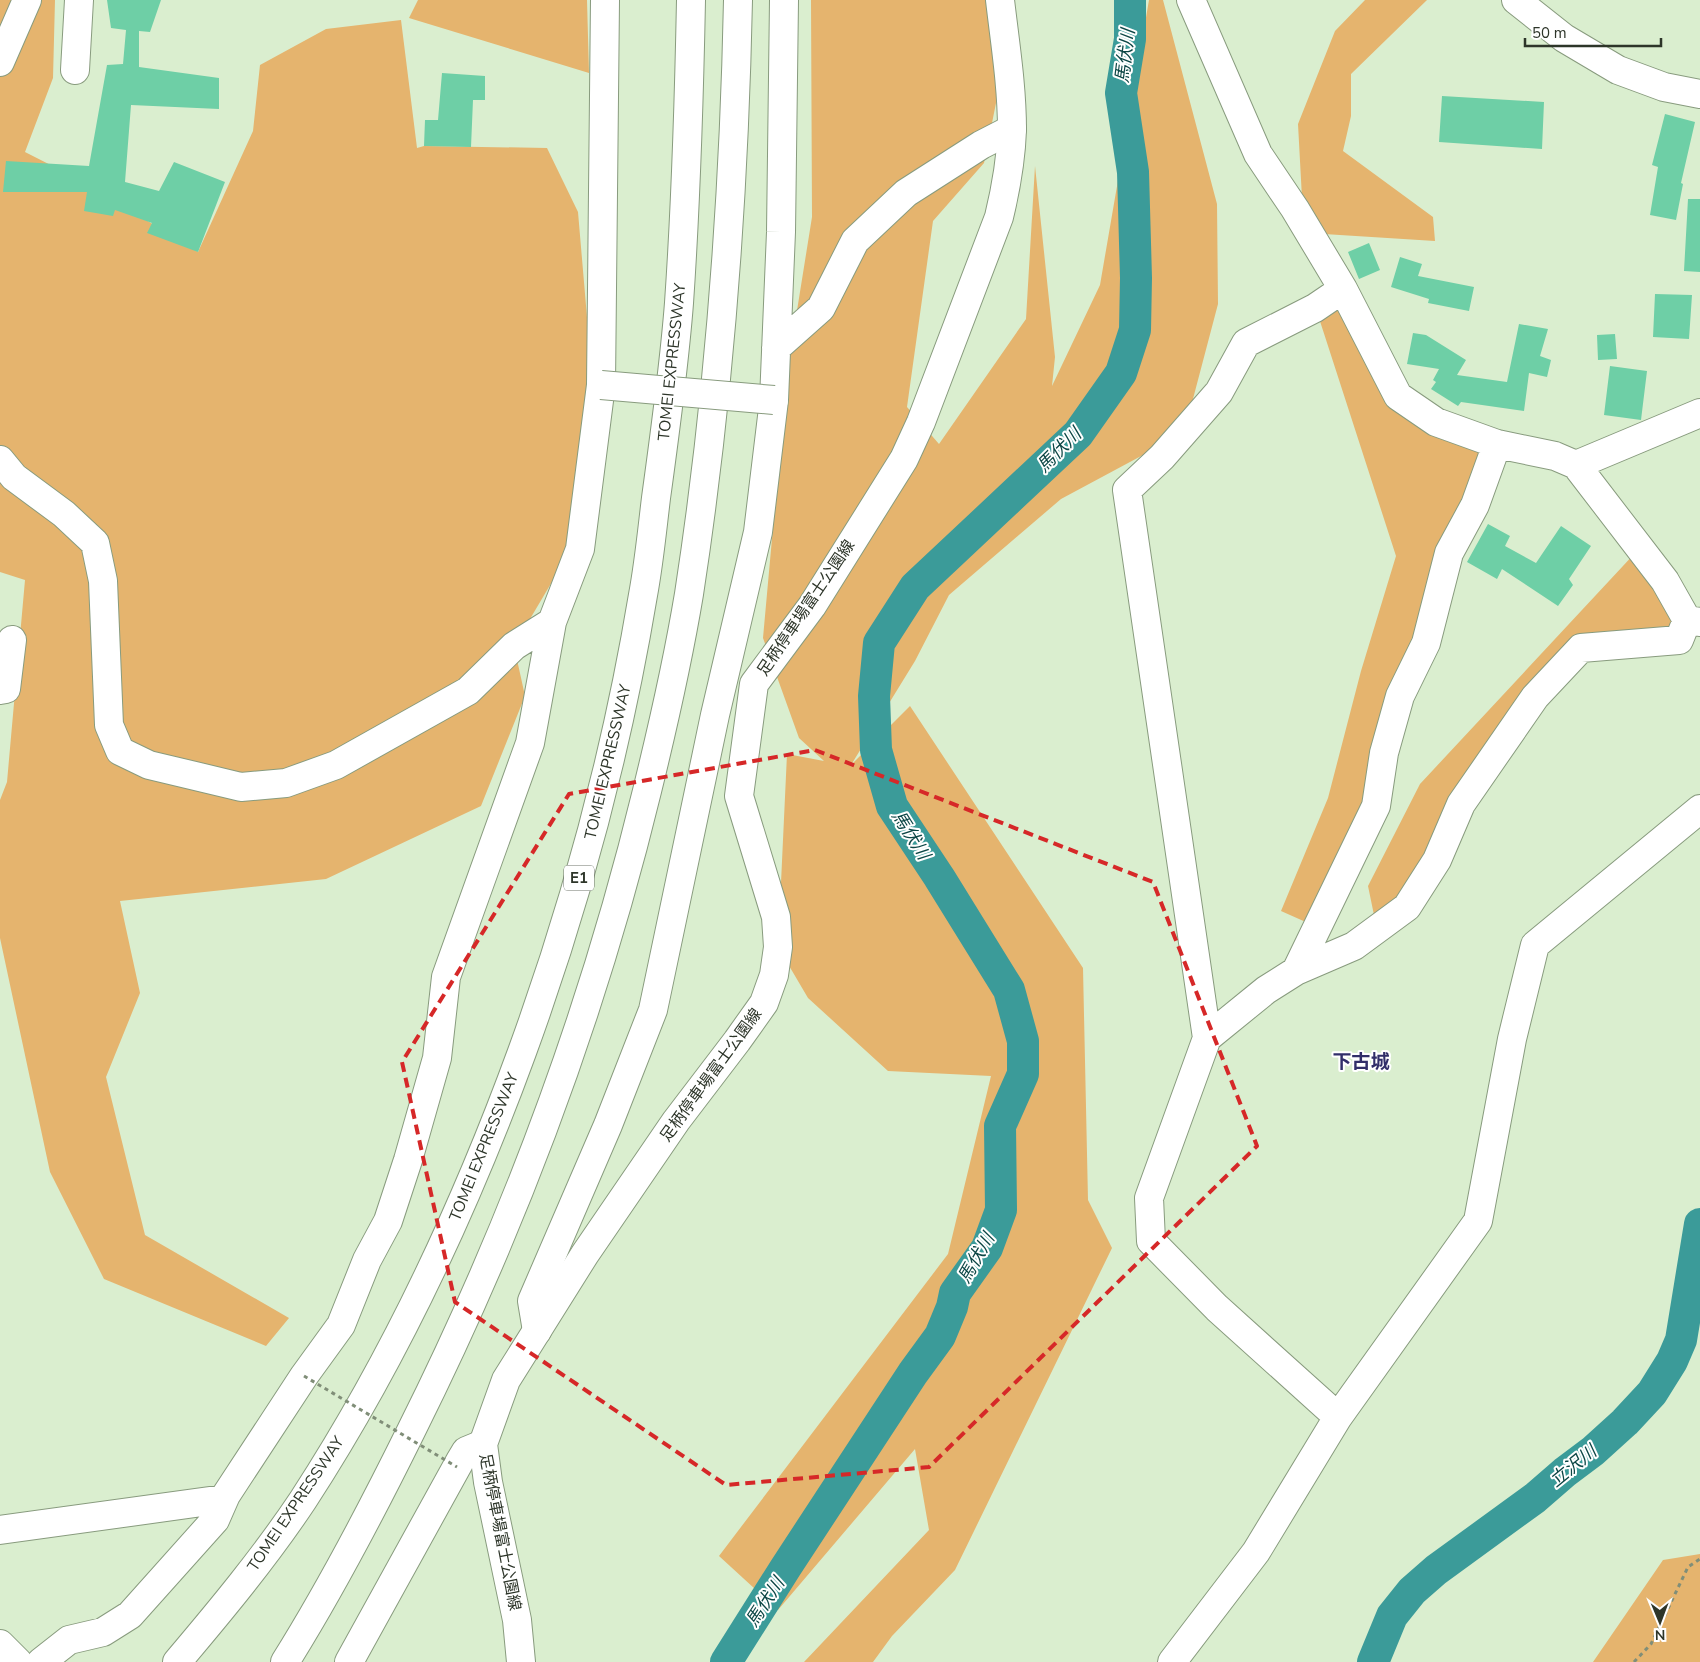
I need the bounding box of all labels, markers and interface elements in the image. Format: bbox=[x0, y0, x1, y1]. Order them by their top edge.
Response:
scale bar bbox=[1525, 15, 1661, 47]
text: 50 m bbox=[1532, 23, 1567, 43]
water label: 馬伏川 bbox=[1110, 26, 1140, 84]
street label: TOMEI EXPRESSWAY bbox=[653, 282, 691, 442]
water label: 馬伏川 bbox=[1031, 421, 1088, 478]
street label: 足柄停車場富士公園線 bbox=[752, 536, 860, 680]
street label: TOMEI EXPRESSWAY bbox=[579, 682, 637, 842]
water label: 馬伏川 bbox=[887, 806, 937, 866]
road number: E1 bbox=[564, 866, 594, 890]
street label: 足柄停車場富士公園線 bbox=[655, 1004, 767, 1146]
district label: 下古城 bbox=[1332, 1049, 1390, 1075]
street label: TOMEI EXPRESSWAY bbox=[444, 1069, 524, 1225]
water label: 馬伏川 bbox=[952, 1227, 1001, 1287]
street label: TOMEI EXPRESSWAY bbox=[243, 1432, 350, 1576]
water label: 立沢川 bbox=[1544, 1438, 1603, 1492]
street label: 足柄停車場富士公園線 bbox=[474, 1451, 526, 1613]
water label: 馬伏川 bbox=[740, 1571, 791, 1631]
north arrow bbox=[1635, 1597, 1685, 1647]
text: N bbox=[1655, 1625, 1666, 1644]

